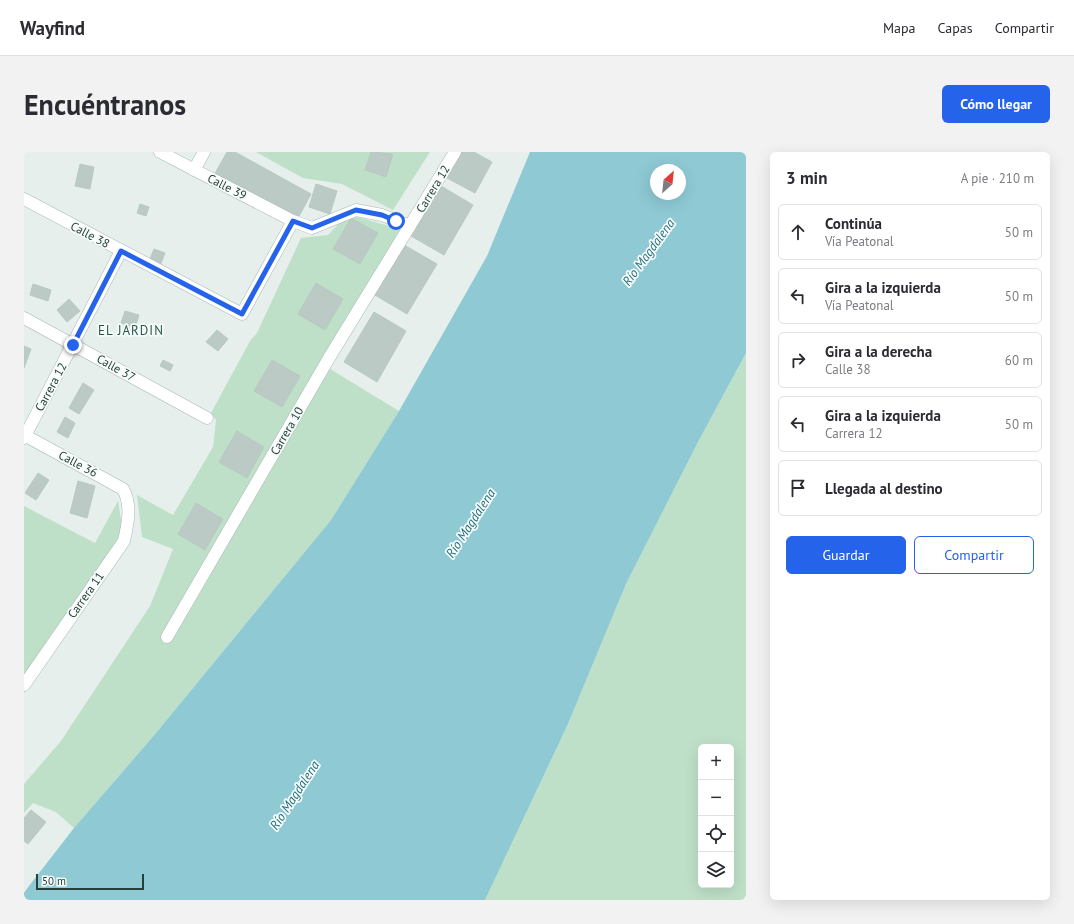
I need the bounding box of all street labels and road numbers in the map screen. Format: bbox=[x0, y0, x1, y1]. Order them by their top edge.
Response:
street label: Carrera 12 bbox=[412, 162, 453, 215]
street label: Calle 39 bbox=[205, 170, 249, 203]
street label: Calle 38 bbox=[68, 218, 112, 251]
street label: Calle 37 bbox=[94, 351, 138, 384]
street label: Carrera 12 bbox=[31, 360, 70, 414]
street label: Carrera 10 bbox=[267, 404, 307, 458]
street label: Calle 36 bbox=[56, 447, 100, 480]
street label: Carrera 11 bbox=[64, 569, 107, 621]

